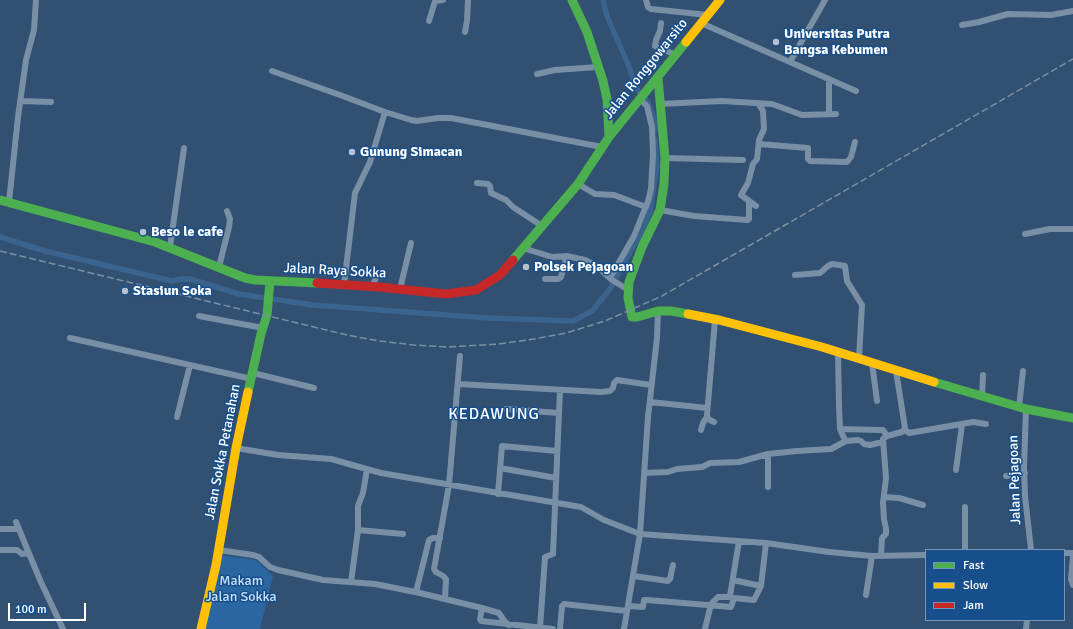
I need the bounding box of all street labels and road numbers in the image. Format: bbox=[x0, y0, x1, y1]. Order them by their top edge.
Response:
street label: Jalan Ronggowarsito bbox=[600, 15, 692, 123]
street label: Jalan Raya Sokka bbox=[283, 260, 387, 282]
street label: Jalan Sokka Petanahan bbox=[202, 383, 244, 521]
street label: Jalan Pejagoan bbox=[1005, 435, 1025, 525]

